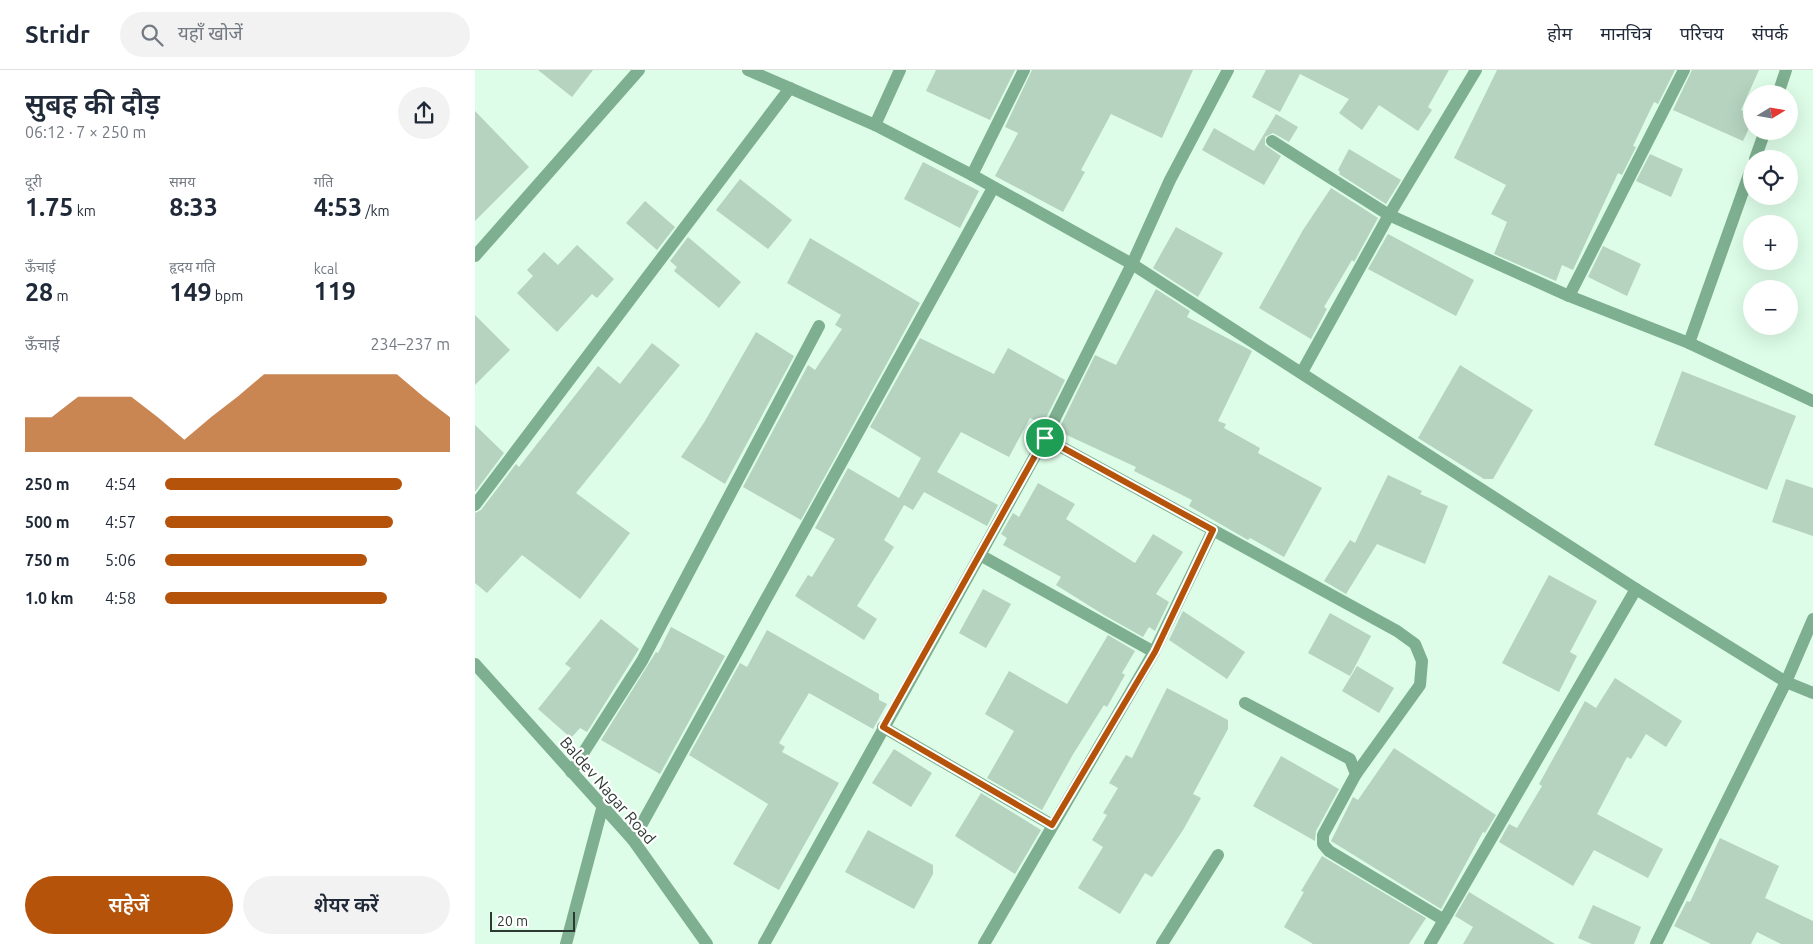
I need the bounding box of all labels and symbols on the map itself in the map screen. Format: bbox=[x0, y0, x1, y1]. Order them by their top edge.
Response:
north arrow bbox=[1743, 85, 1797, 140]
pin bbox=[1024, 417, 1066, 459]
street label: Baldev Nagar Road bbox=[557, 733, 659, 847]
scale bar bbox=[490, 909, 575, 932]

